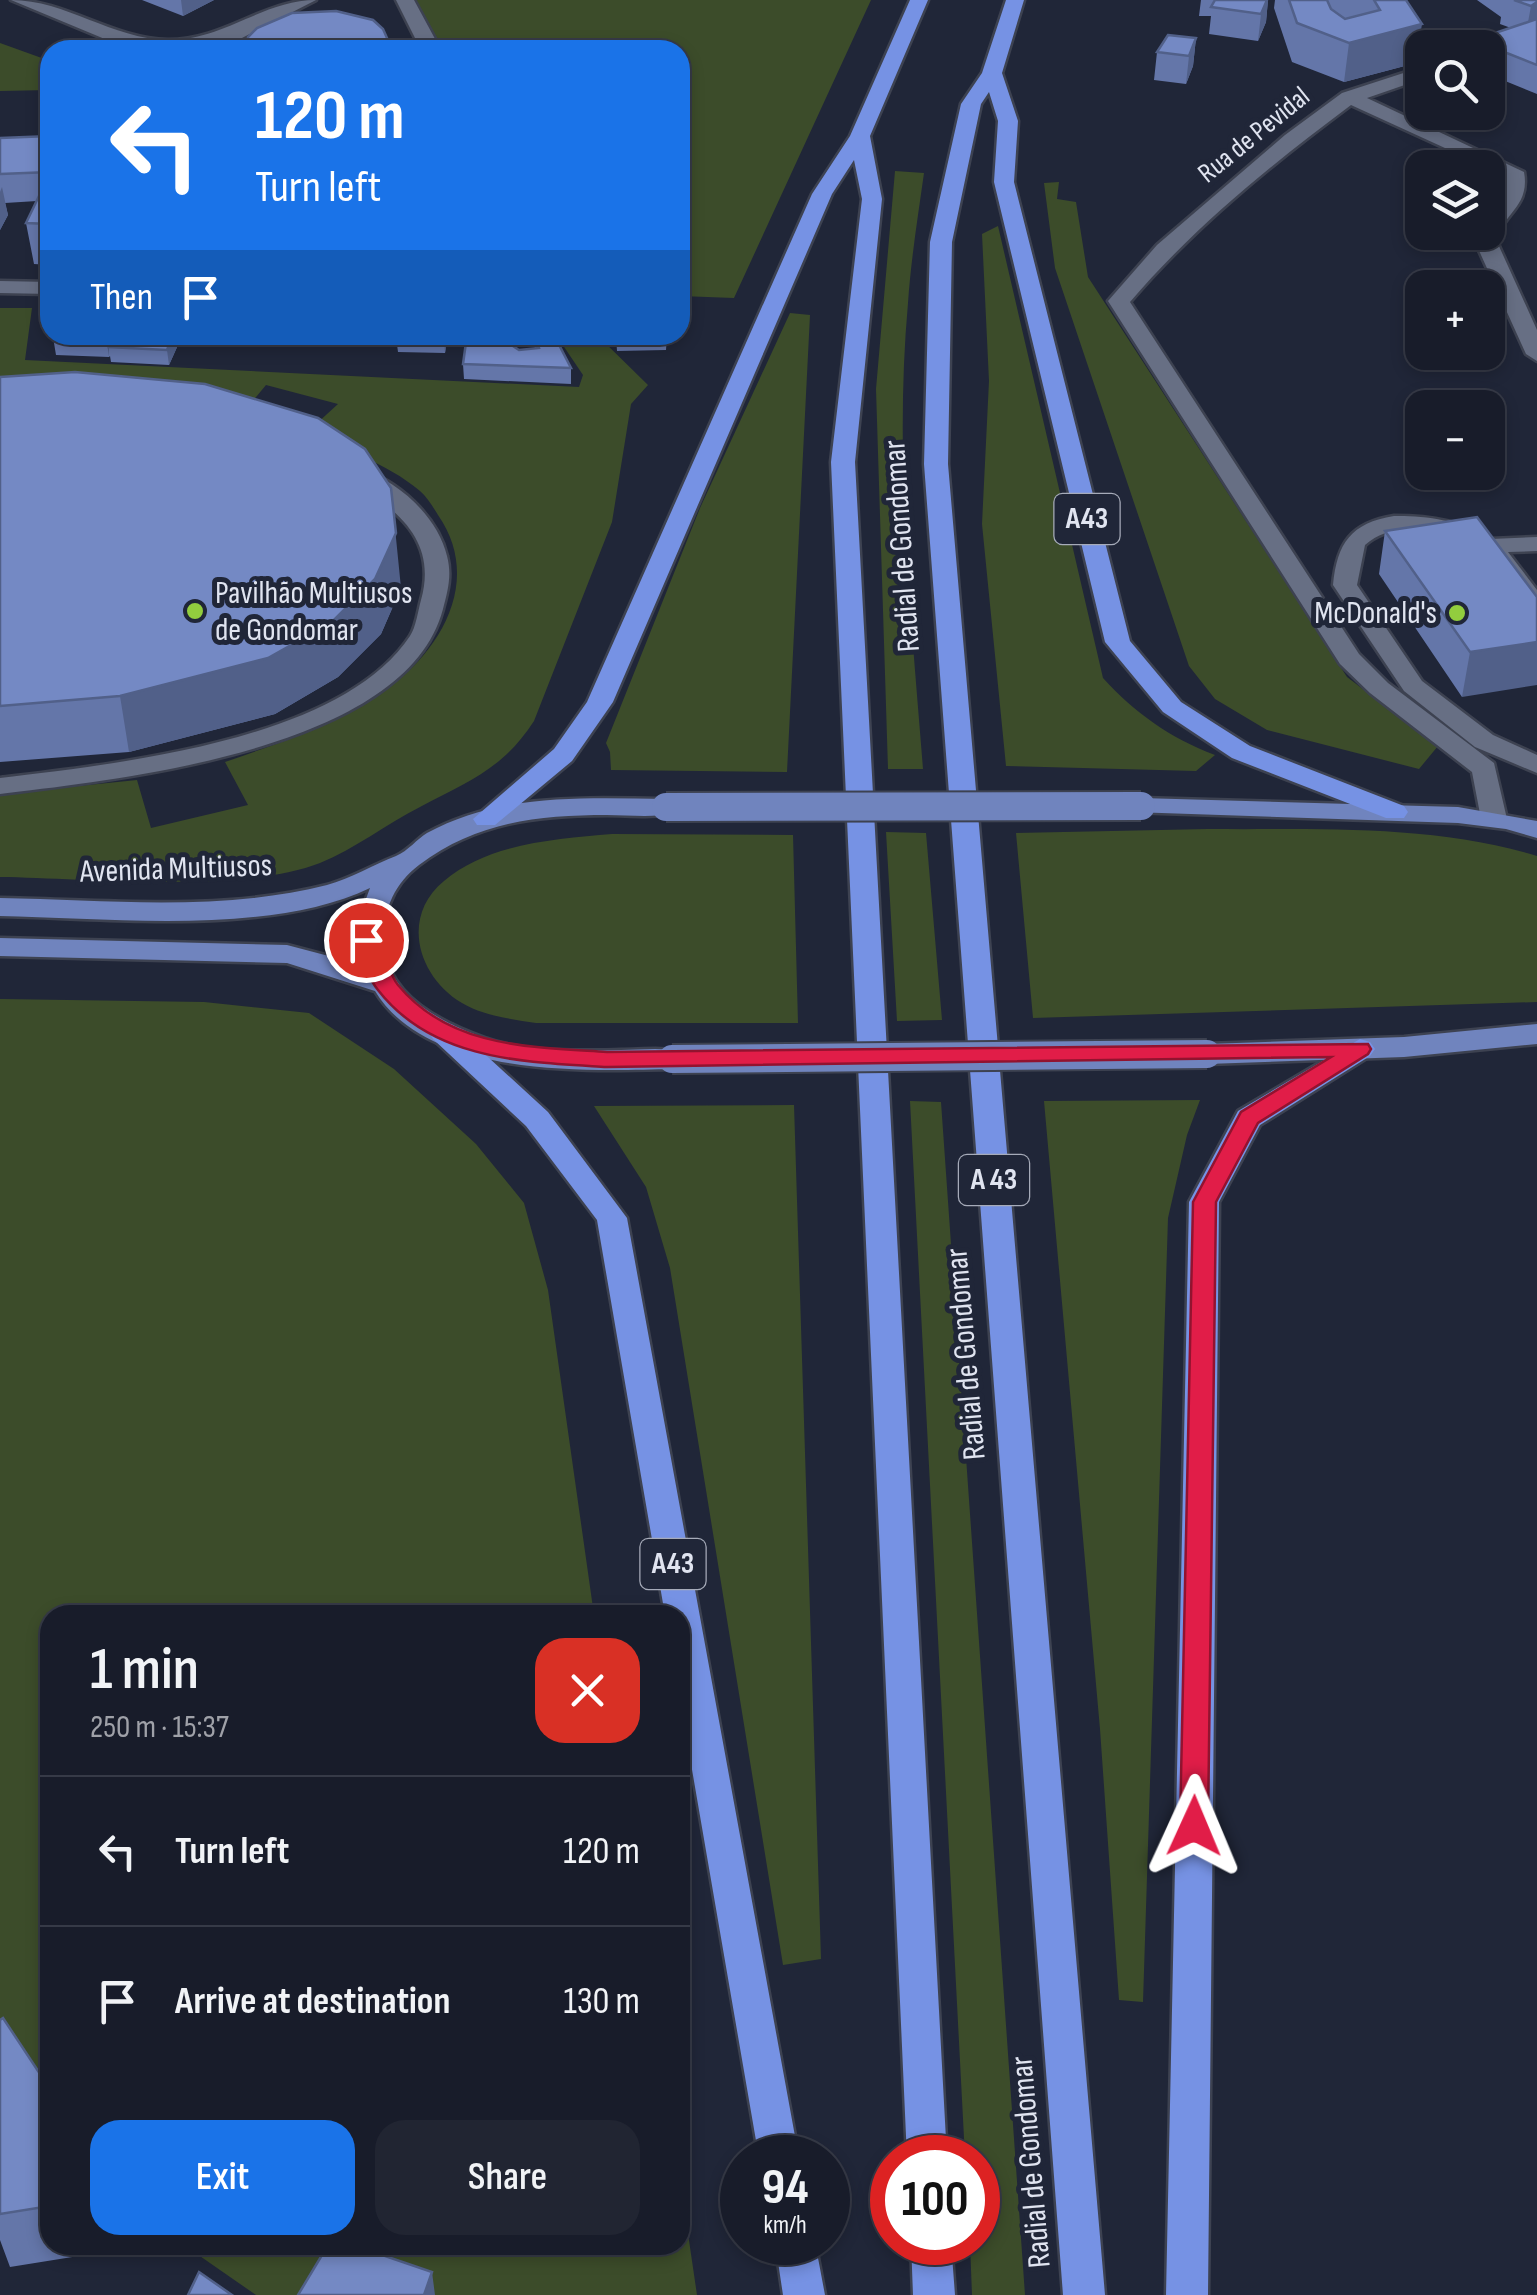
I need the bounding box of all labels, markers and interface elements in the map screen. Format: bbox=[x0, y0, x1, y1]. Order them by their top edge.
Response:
map controls bbox=[1405, 30, 1505, 490]
button: search bbox=[1405, 30, 1505, 130]
text: 120 m bbox=[255, 75, 405, 159]
icon: left bbox=[90, 80, 220, 210]
street label: Rua de Pevidal bbox=[1192, 80, 1316, 190]
button: layers bbox=[1405, 150, 1505, 250]
text: Turn left bbox=[255, 160, 381, 215]
icon: arrive bbox=[173, 270, 228, 325]
button: + bbox=[1405, 270, 1505, 370]
text: Then bbox=[90, 275, 153, 320]
button: − bbox=[1405, 390, 1505, 490]
street label: Radial de Gondomar bbox=[875, 439, 929, 653]
road number: A43 bbox=[1054, 494, 1120, 544]
place label: Pavilhão Multiusos de Gondomar bbox=[215, 574, 413, 650]
place label: McDonald's bbox=[1314, 594, 1437, 633]
marker: Pavilhão Multiusos de Gondomar bbox=[184, 600, 206, 622]
marker: McDonald's bbox=[1446, 602, 1468, 624]
street label: Avenida Multiusos bbox=[78, 846, 273, 892]
pin bbox=[324, 898, 409, 983]
icon: arrive bbox=[339, 913, 394, 968]
road number: A 43 bbox=[959, 1155, 1029, 1205]
street label: Radial de Gondomar bbox=[937, 1247, 995, 1461]
road number: A43 bbox=[640, 1539, 706, 1589]
text: 1 min bbox=[90, 1634, 199, 1706]
button: close bbox=[535, 1638, 640, 1743]
text: 250 m · 15:37 bbox=[90, 1708, 229, 1747]
position arrow bbox=[1142, 1774, 1246, 1878]
icon: left bbox=[90, 1824, 145, 1879]
text: Turn left bbox=[175, 1829, 289, 1874]
text: 120 m bbox=[563, 1829, 640, 1874]
icon: arrive bbox=[90, 1974, 145, 2029]
text: Arrive at destination bbox=[175, 1979, 450, 2024]
text: 130 m bbox=[563, 1979, 640, 2024]
street label: Radial de Gondomar bbox=[1002, 2055, 1060, 2269]
button: Exit bbox=[90, 2120, 355, 2235]
button: Share bbox=[375, 2120, 640, 2235]
speed limit sign: 100 bbox=[870, 2135, 1000, 2265]
text: 94 bbox=[762, 2158, 808, 2218]
text: km/h bbox=[763, 2210, 807, 2241]

